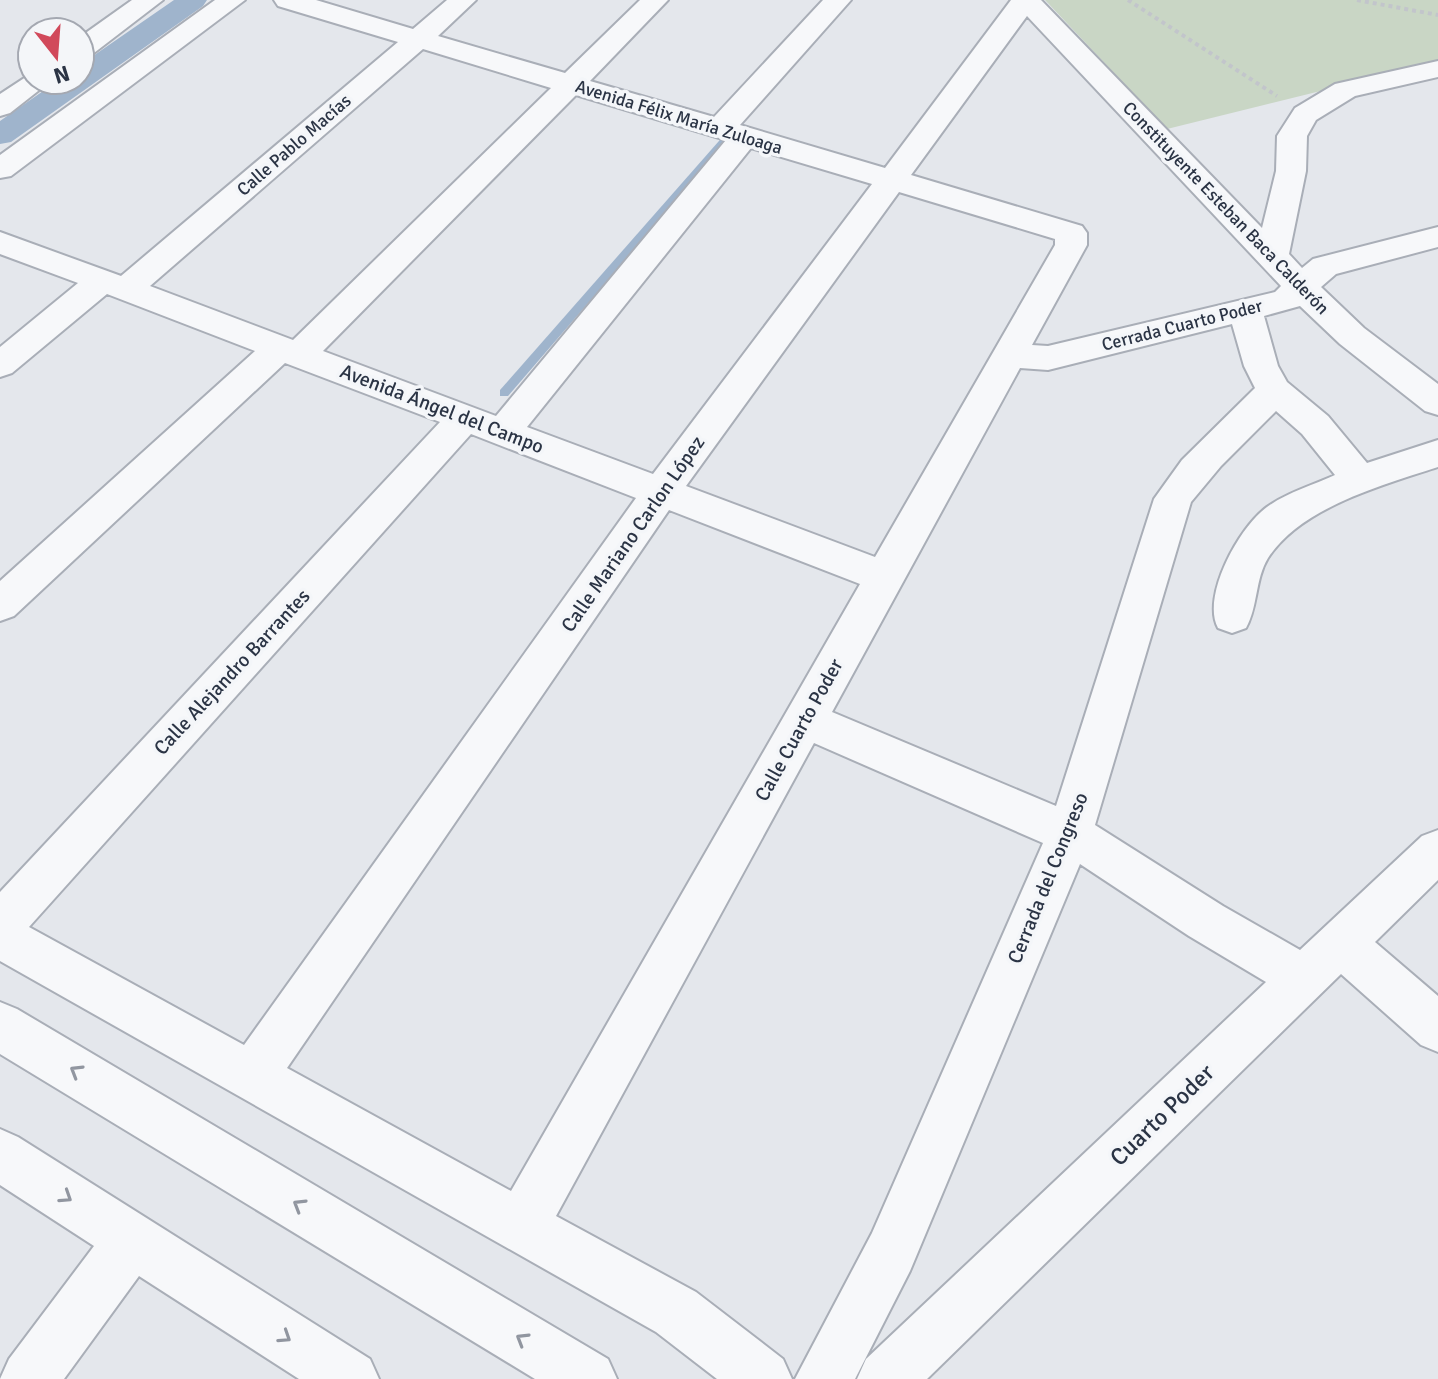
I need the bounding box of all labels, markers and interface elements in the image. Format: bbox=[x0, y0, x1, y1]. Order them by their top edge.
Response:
north arrow bbox=[16, 16, 96, 96]
text: N bbox=[50, 59, 73, 90]
street label: Avenida Félix María Zuloaga bbox=[573, 75, 785, 159]
street label: Calle Pablo Macías bbox=[232, 89, 356, 201]
street label: Constituyente Esteban Baca Calderón bbox=[1118, 97, 1334, 319]
street label: Cerrada Cuarto Poder bbox=[1099, 294, 1265, 356]
street label: Avenida Ángel del Campo bbox=[337, 359, 547, 459]
street label: Calle Mariano Carlon López bbox=[556, 431, 710, 637]
street label: Calle Alejandro Barrantes bbox=[149, 584, 316, 760]
street label: Calle Cuarto Poder bbox=[749, 654, 849, 806]
street label: Cerrada del Congreso bbox=[1002, 789, 1094, 967]
street label: Cuarto Poder bbox=[1103, 1058, 1221, 1172]
one-way arrow bbox=[70, 1065, 85, 1081]
one-way arrow bbox=[57, 1188, 71, 1203]
one-way arrow bbox=[293, 1199, 308, 1214]
one-way arrow bbox=[276, 1328, 290, 1343]
one-way arrow bbox=[516, 1333, 531, 1349]

